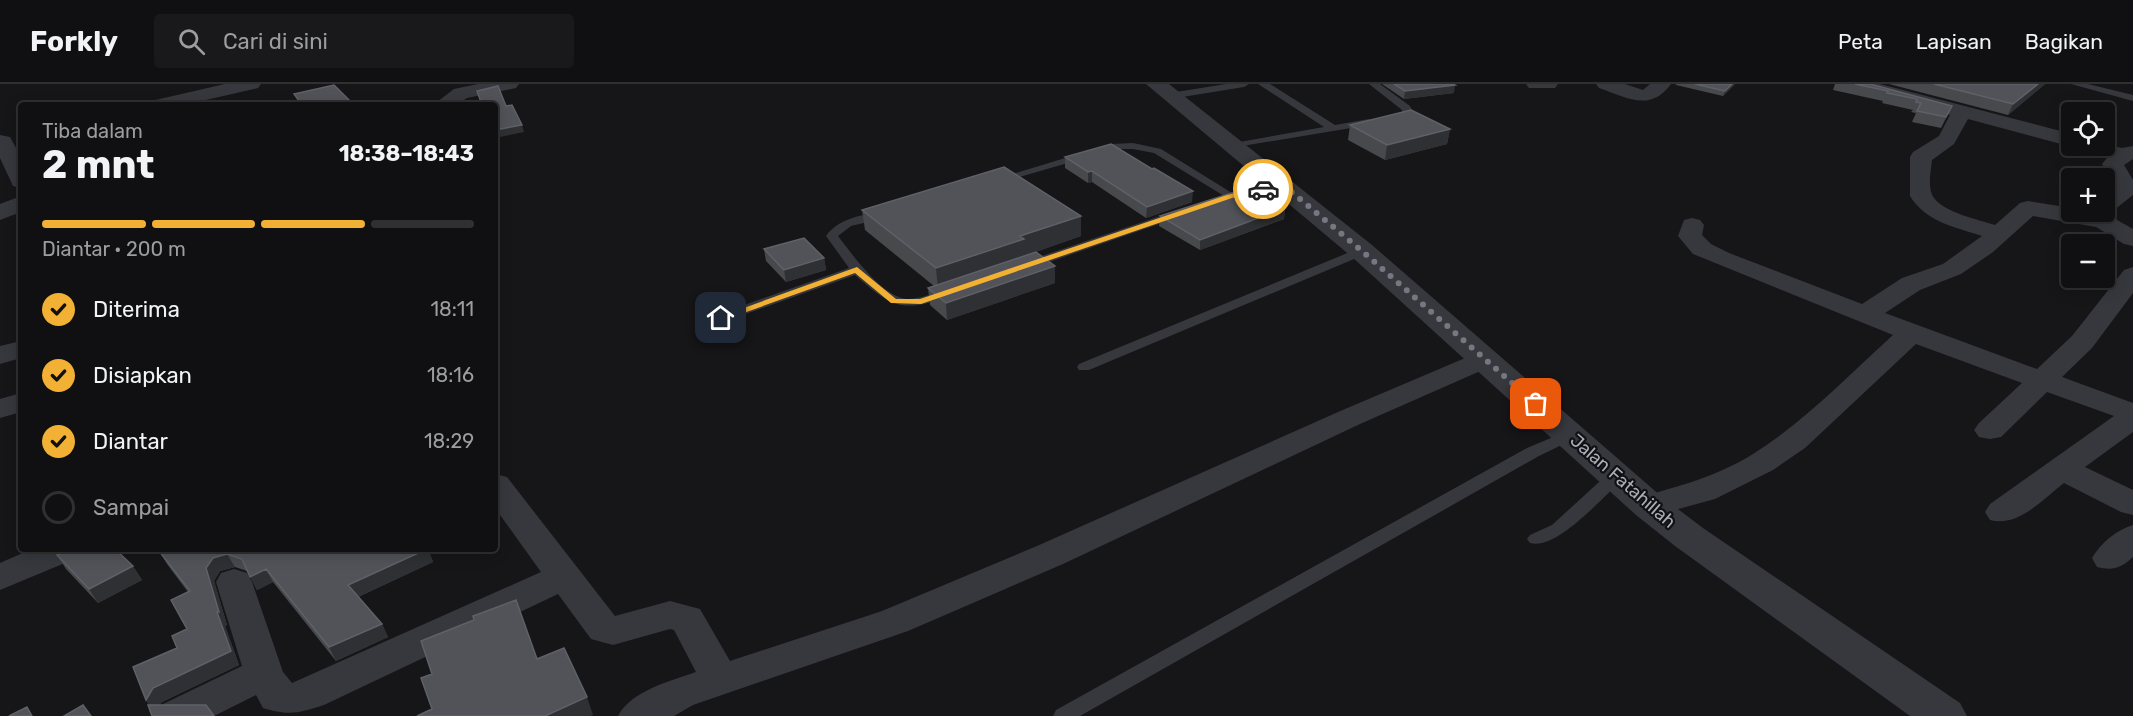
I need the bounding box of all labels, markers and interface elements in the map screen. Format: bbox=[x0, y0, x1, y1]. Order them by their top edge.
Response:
search box bbox=[154, 14, 574, 68]
text: Forkly bbox=[30, 25, 118, 58]
icon: search bbox=[175, 25, 208, 58]
text: Cari di sini bbox=[223, 28, 328, 55]
text: Peta bbox=[1838, 29, 1883, 54]
text: Lapisan bbox=[1916, 29, 1992, 54]
text: Bagikan bbox=[2025, 29, 2103, 54]
map controls bbox=[2061, 102, 2115, 288]
button: locate bbox=[2061, 102, 2115, 156]
text: Tiba dalam bbox=[42, 119, 143, 143]
text: 18:38–18:43 bbox=[339, 140, 474, 167]
text: 2 mnt bbox=[42, 142, 154, 188]
courier bbox=[1233, 159, 1293, 219]
button: + bbox=[2061, 168, 2115, 222]
icon: car bbox=[1247, 173, 1280, 206]
button: − bbox=[2061, 234, 2115, 288]
text: Diantar · 200 m bbox=[42, 237, 186, 261]
pin bbox=[695, 292, 746, 343]
icon: check bbox=[42, 293, 75, 326]
text: Diterima bbox=[93, 296, 180, 323]
text: 18:11 bbox=[430, 297, 474, 321]
icon: home bbox=[704, 301, 737, 334]
icon: check bbox=[42, 359, 75, 392]
text: Disiapkan bbox=[93, 362, 192, 389]
text: 18:16 bbox=[427, 363, 474, 387]
pin bbox=[1510, 378, 1561, 429]
icon: bag bbox=[1519, 387, 1552, 420]
icon: check bbox=[42, 425, 75, 458]
text: Diantar bbox=[93, 428, 168, 455]
text: 18:29 bbox=[424, 429, 474, 453]
street label: Jalan Fatahillah bbox=[1566, 429, 1680, 533]
text: Sampai bbox=[93, 494, 169, 521]

